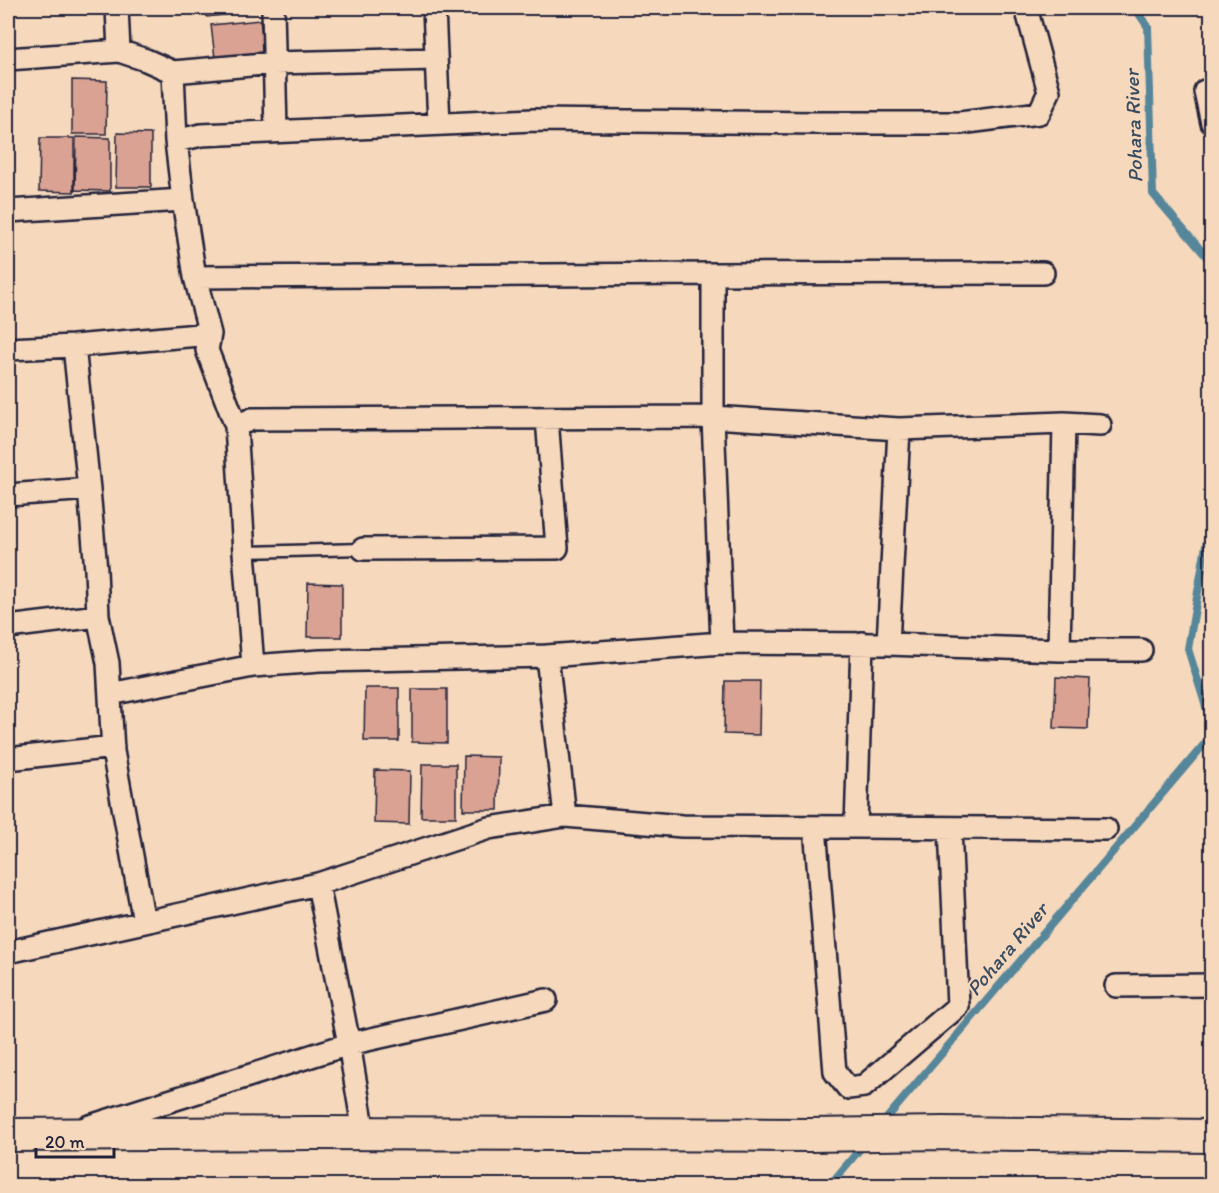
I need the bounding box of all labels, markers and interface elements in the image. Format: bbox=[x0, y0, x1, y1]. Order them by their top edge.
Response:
water label: Pohara River bbox=[1118, 66, 1147, 183]
water label: Pohara River bbox=[961, 896, 1055, 1000]
scale bar bbox=[36, 1121, 114, 1159]
text: 20 m bbox=[45, 1131, 85, 1153]

